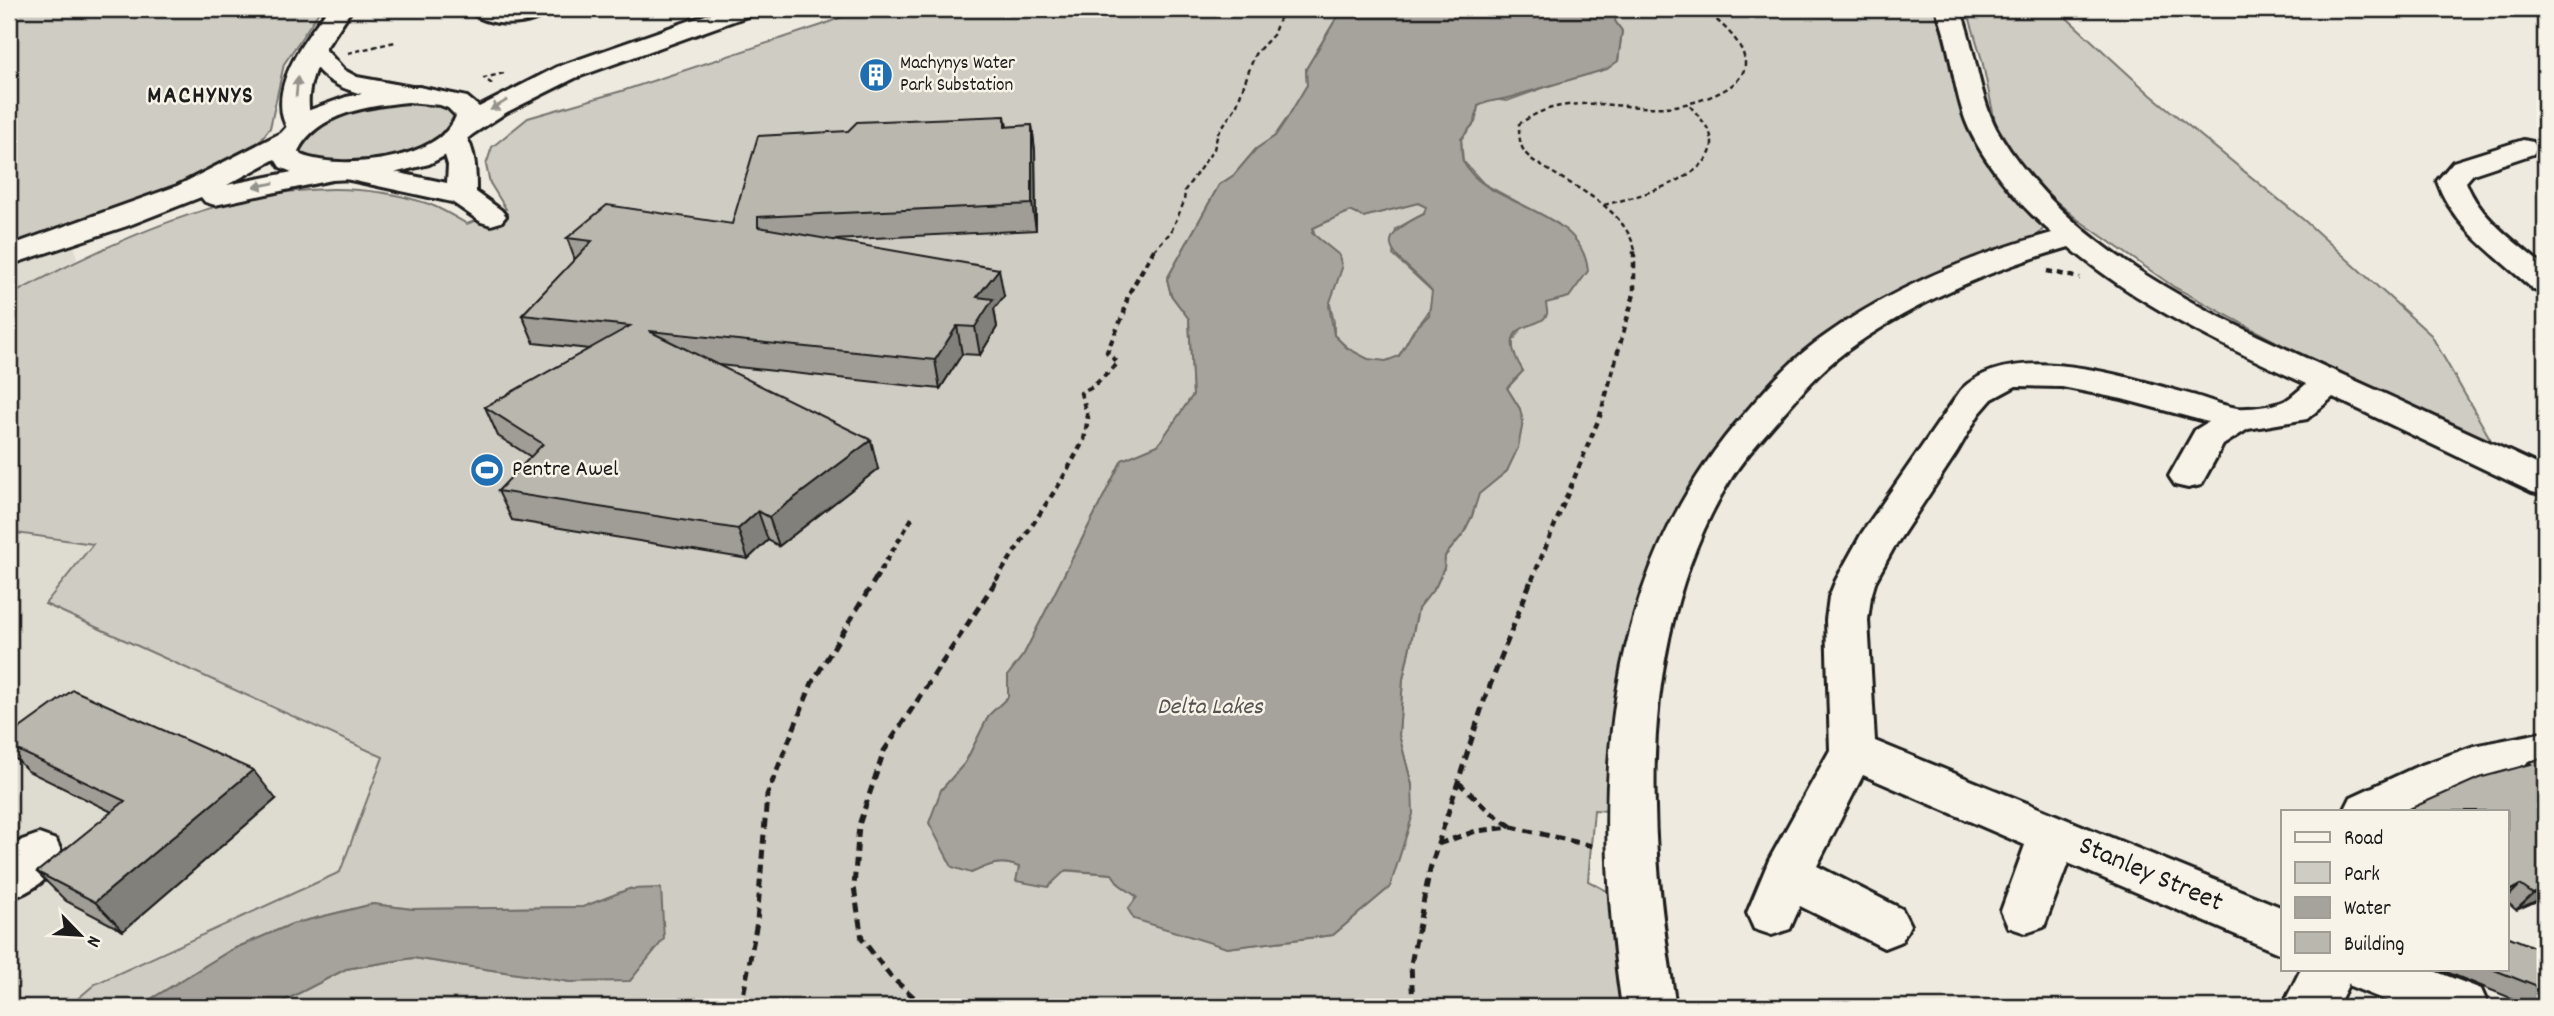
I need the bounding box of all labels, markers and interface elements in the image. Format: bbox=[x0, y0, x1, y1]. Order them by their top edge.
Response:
place label: Machynys Water Park Substation bbox=[900, 51, 1015, 100]
building icon: Machynys Water Park Substation bbox=[857, 56, 895, 94]
one-way arrow bbox=[292, 76, 303, 98]
district label: MACHYNYS bbox=[147, 80, 255, 114]
one-way arrow bbox=[489, 99, 508, 111]
one-way arrow bbox=[253, 180, 275, 191]
sports icon: Pentre Awel bbox=[468, 451, 506, 489]
place label: Pentre Awel bbox=[512, 454, 619, 487]
water label: Delta Lakes bbox=[1157, 691, 1264, 725]
legend bbox=[2281, 810, 2508, 970]
text: Road bbox=[2344, 825, 2383, 855]
street label: Stanley Street bbox=[2072, 828, 2228, 924]
text: Park bbox=[2344, 861, 2380, 891]
text: Water bbox=[2344, 895, 2391, 925]
north arrow bbox=[46, 900, 116, 970]
text: N bbox=[78, 931, 106, 951]
text: Building bbox=[2344, 931, 2404, 961]

